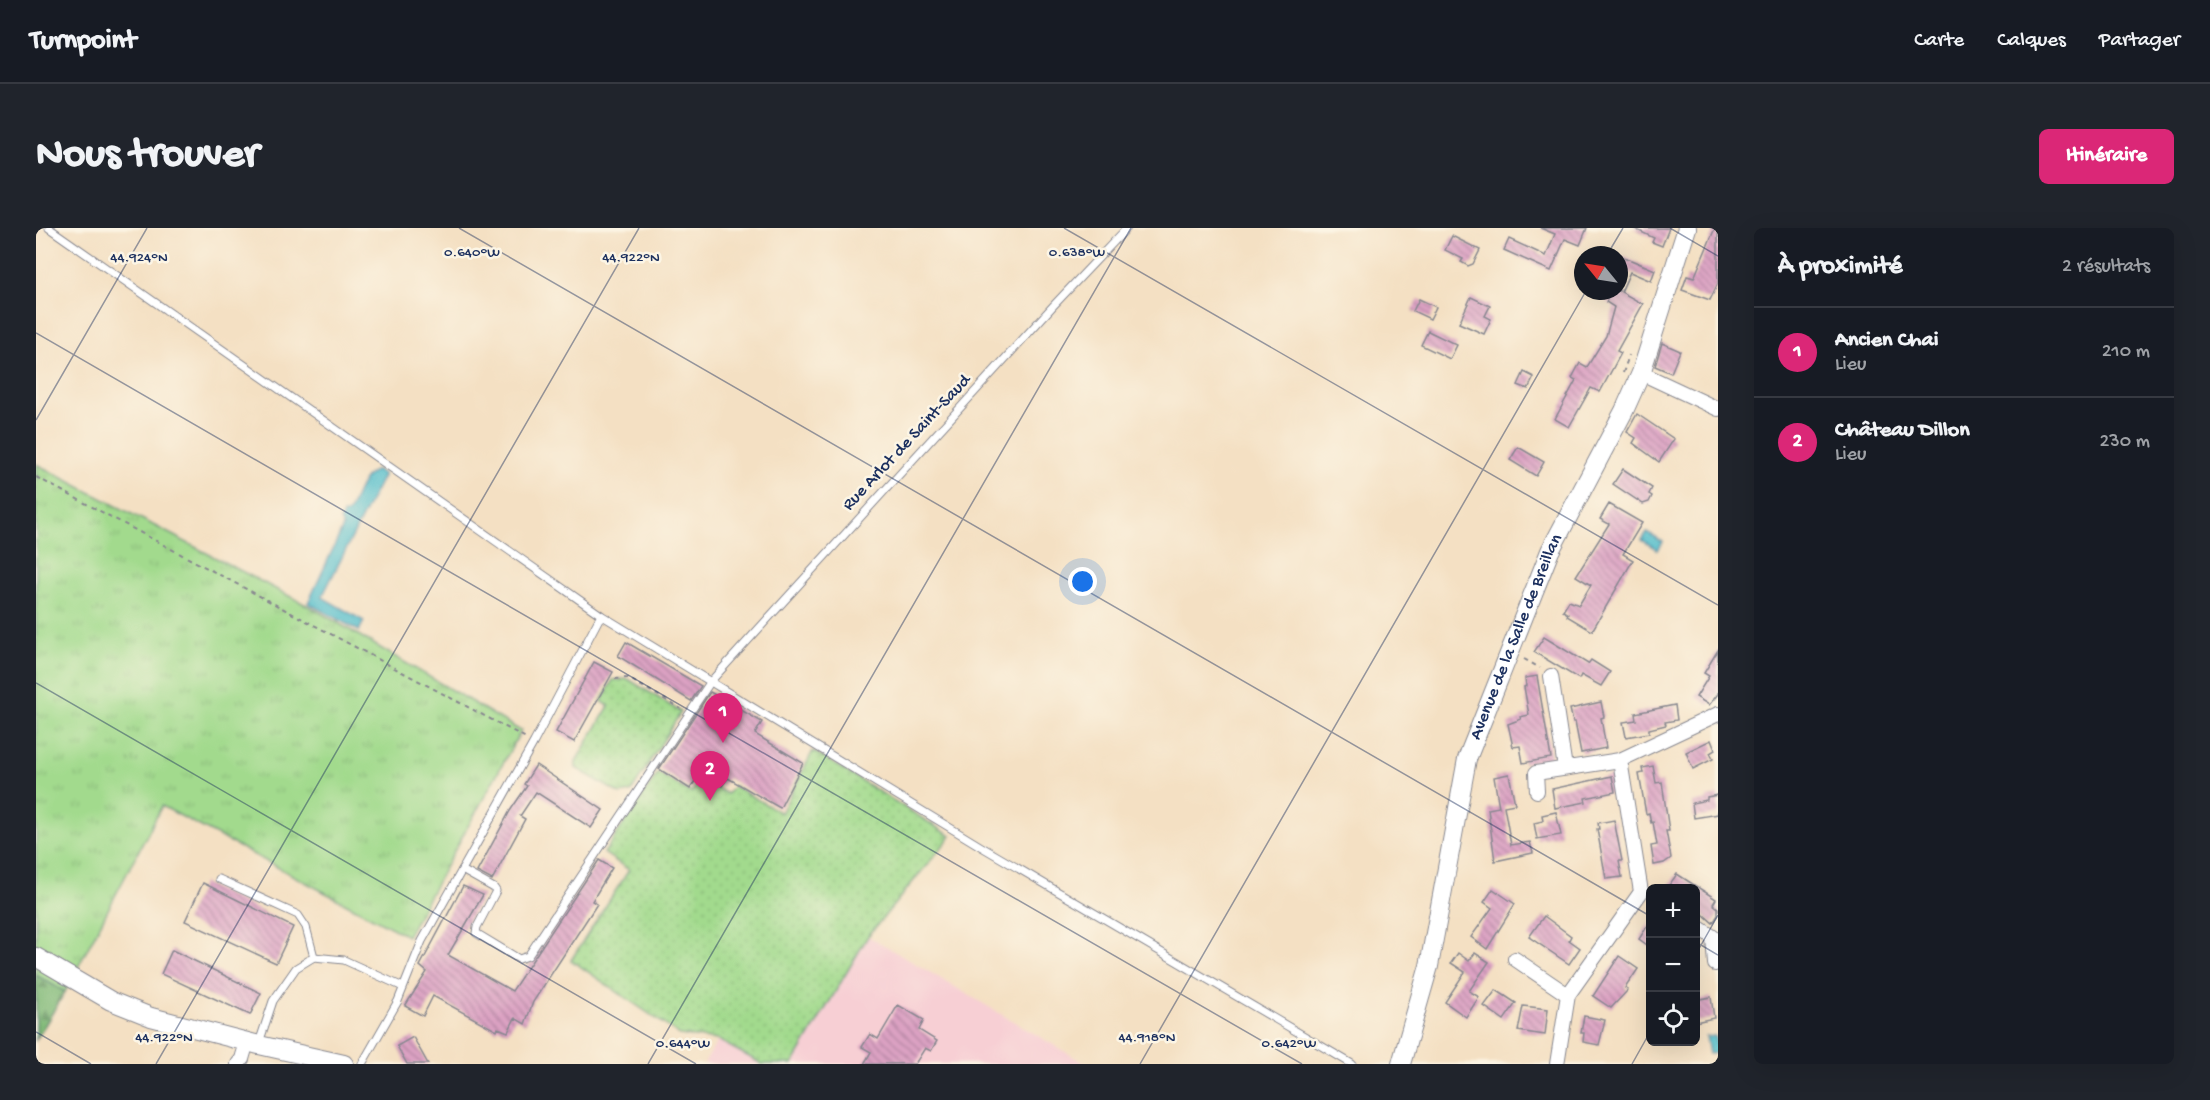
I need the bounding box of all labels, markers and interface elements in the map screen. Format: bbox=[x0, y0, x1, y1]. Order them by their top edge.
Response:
text: Turnpoint bbox=[30, 25, 136, 58]
text: Carte bbox=[1914, 29, 1964, 54]
text: Calques bbox=[1997, 29, 2066, 54]
text: Partager bbox=[2099, 29, 2180, 54]
button: Itinéraire bbox=[2039, 129, 2174, 184]
text: Nous trouver bbox=[36, 132, 259, 181]
text: 0.640°W bbox=[444, 244, 500, 262]
text: 0.638°W bbox=[1049, 244, 1105, 262]
north arrow bbox=[1574, 246, 1628, 300]
text: 44.924°N bbox=[110, 249, 168, 267]
text: 44.922°N bbox=[602, 249, 660, 267]
text: À proximité bbox=[1778, 252, 1902, 283]
text: 2 résultats bbox=[2062, 256, 2150, 279]
text: Ancien Chai bbox=[1835, 328, 1938, 354]
text: 1 bbox=[1793, 341, 1802, 364]
text: 210 m bbox=[2102, 341, 2150, 364]
text: Lieu bbox=[1835, 354, 1866, 377]
street label: Rue Arlot de Saint-Saud bbox=[838, 369, 977, 515]
text: Château Dillon bbox=[1835, 418, 1970, 444]
text: 2 bbox=[1793, 431, 1802, 454]
text: 230 m bbox=[2100, 431, 2150, 454]
text: Lieu bbox=[1835, 444, 1866, 467]
street label: Avenue de la Salle de Breillan bbox=[1465, 530, 1568, 743]
your location bbox=[1068, 567, 1097, 596]
pin: 1 bbox=[704, 694, 742, 743]
pin: 2 bbox=[690, 752, 730, 801]
map controls bbox=[1646, 884, 1700, 1046]
button: + bbox=[1646, 884, 1700, 938]
button: − bbox=[1646, 938, 1700, 992]
button: locate bbox=[1646, 992, 1700, 1046]
text: 44.922°N bbox=[135, 1029, 193, 1047]
text: 44.918°N bbox=[1118, 1029, 1176, 1047]
text: 0.644°W bbox=[656, 1035, 711, 1053]
text: 0.642°W bbox=[1262, 1035, 1317, 1053]

